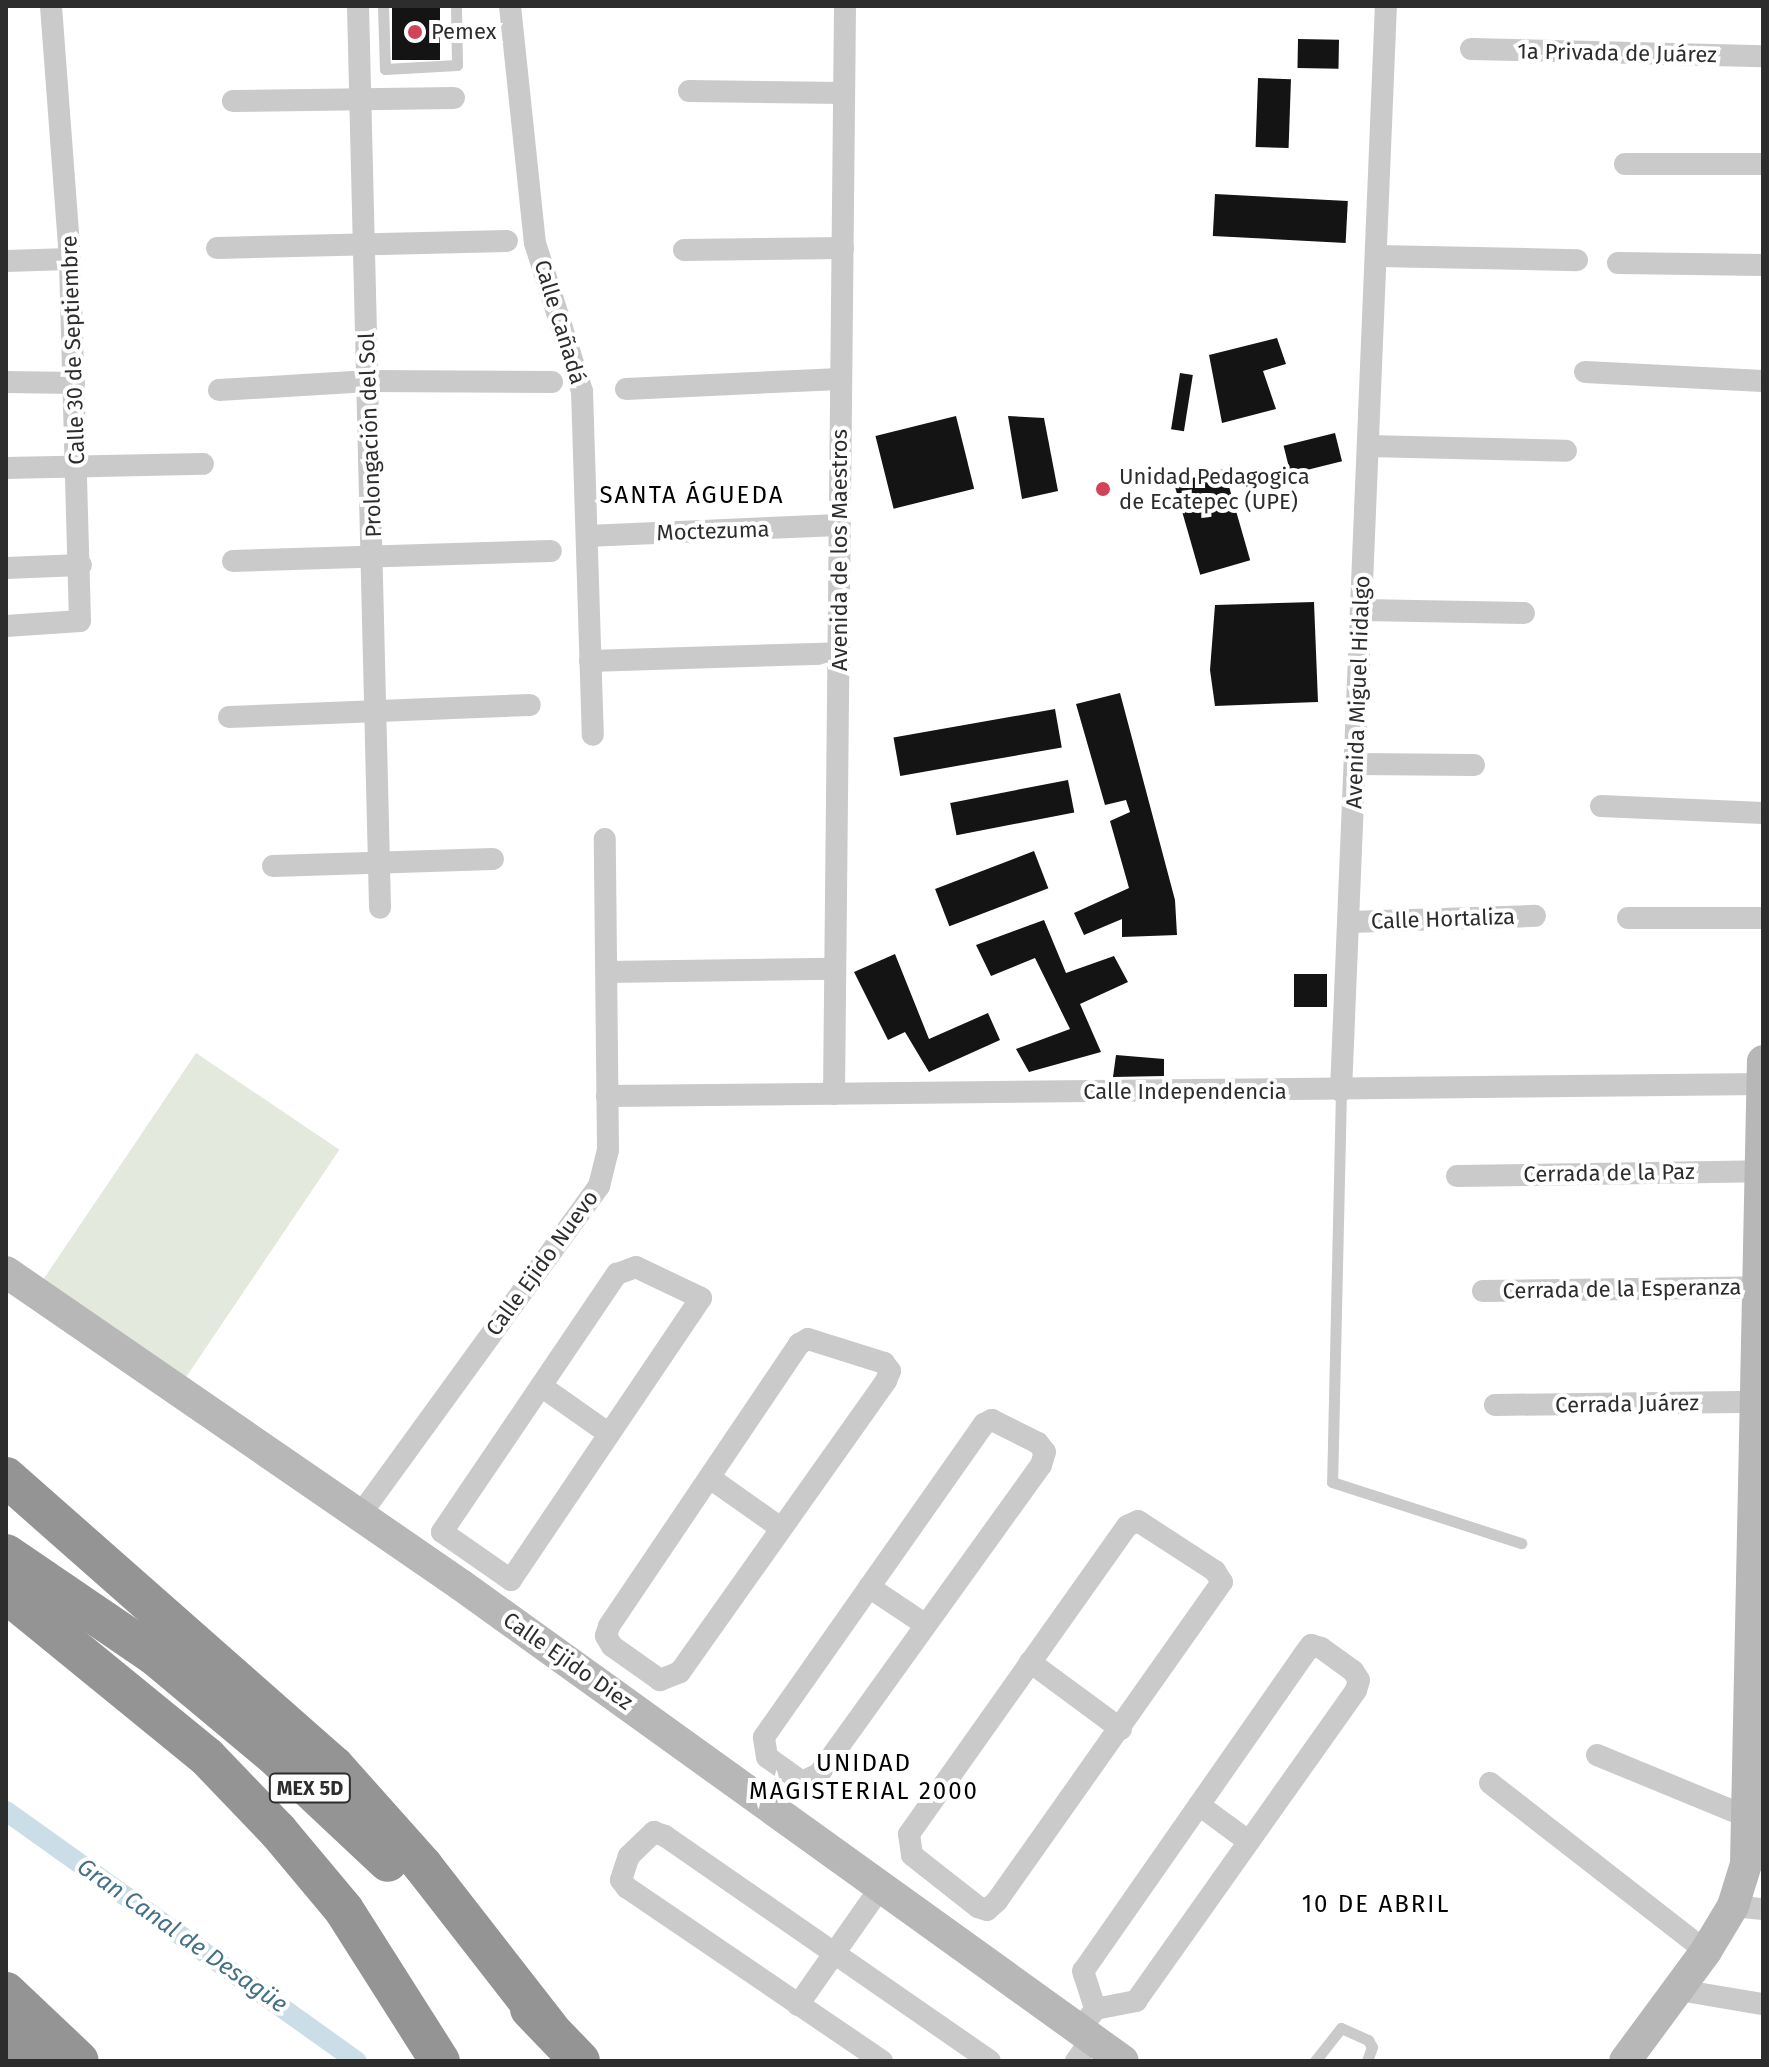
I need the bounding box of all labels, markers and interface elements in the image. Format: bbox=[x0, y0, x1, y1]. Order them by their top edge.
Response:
place label: Pemex bbox=[431, 19, 496, 45]
marker: Pemex bbox=[406, 23, 424, 41]
street label: 1a Privada de Juárez bbox=[1517, 38, 1717, 68]
street label: Calle 30 de Septiembre bbox=[56, 235, 90, 465]
street label: Calle Cañadá bbox=[529, 257, 591, 387]
street label: Prolongación del Sol bbox=[353, 332, 387, 538]
street label: Avenida de los Maestros bbox=[827, 429, 853, 671]
place label: Unidad Pedagogica de Ecatepec (UPE) bbox=[1119, 463, 1310, 514]
marker: Unidad Pedagogica de Ecatepec (UPE) bbox=[1094, 480, 1112, 498]
district label: SANTA ÁGUEDA bbox=[600, 482, 784, 510]
street label: Moctezuma bbox=[656, 516, 770, 546]
street label: Avenida Miguel Hidalgo bbox=[1341, 575, 1375, 809]
street label: Calle Hortaliza bbox=[1370, 903, 1516, 935]
street label: Calle Independencia bbox=[1083, 1079, 1287, 1105]
street label: Cerrada de la Paz bbox=[1523, 1158, 1695, 1188]
street label: Calle Ejido Nuevo bbox=[480, 1185, 604, 1341]
street label: Cerrada de la Esperanza bbox=[1502, 1274, 1742, 1304]
street label: Cerrada Juárez bbox=[1555, 1390, 1699, 1418]
street label: Calle Ejido Diez bbox=[498, 1607, 638, 1715]
district label: UNIDAD MAGISTERIAL 2000 bbox=[749, 1750, 979, 1806]
road number: MEX 5D bbox=[268, 1772, 352, 1804]
water label: Gran Canal de Desagüe bbox=[71, 1853, 293, 2019]
district label: 10 DE ABRIL bbox=[1302, 1891, 1450, 1919]

